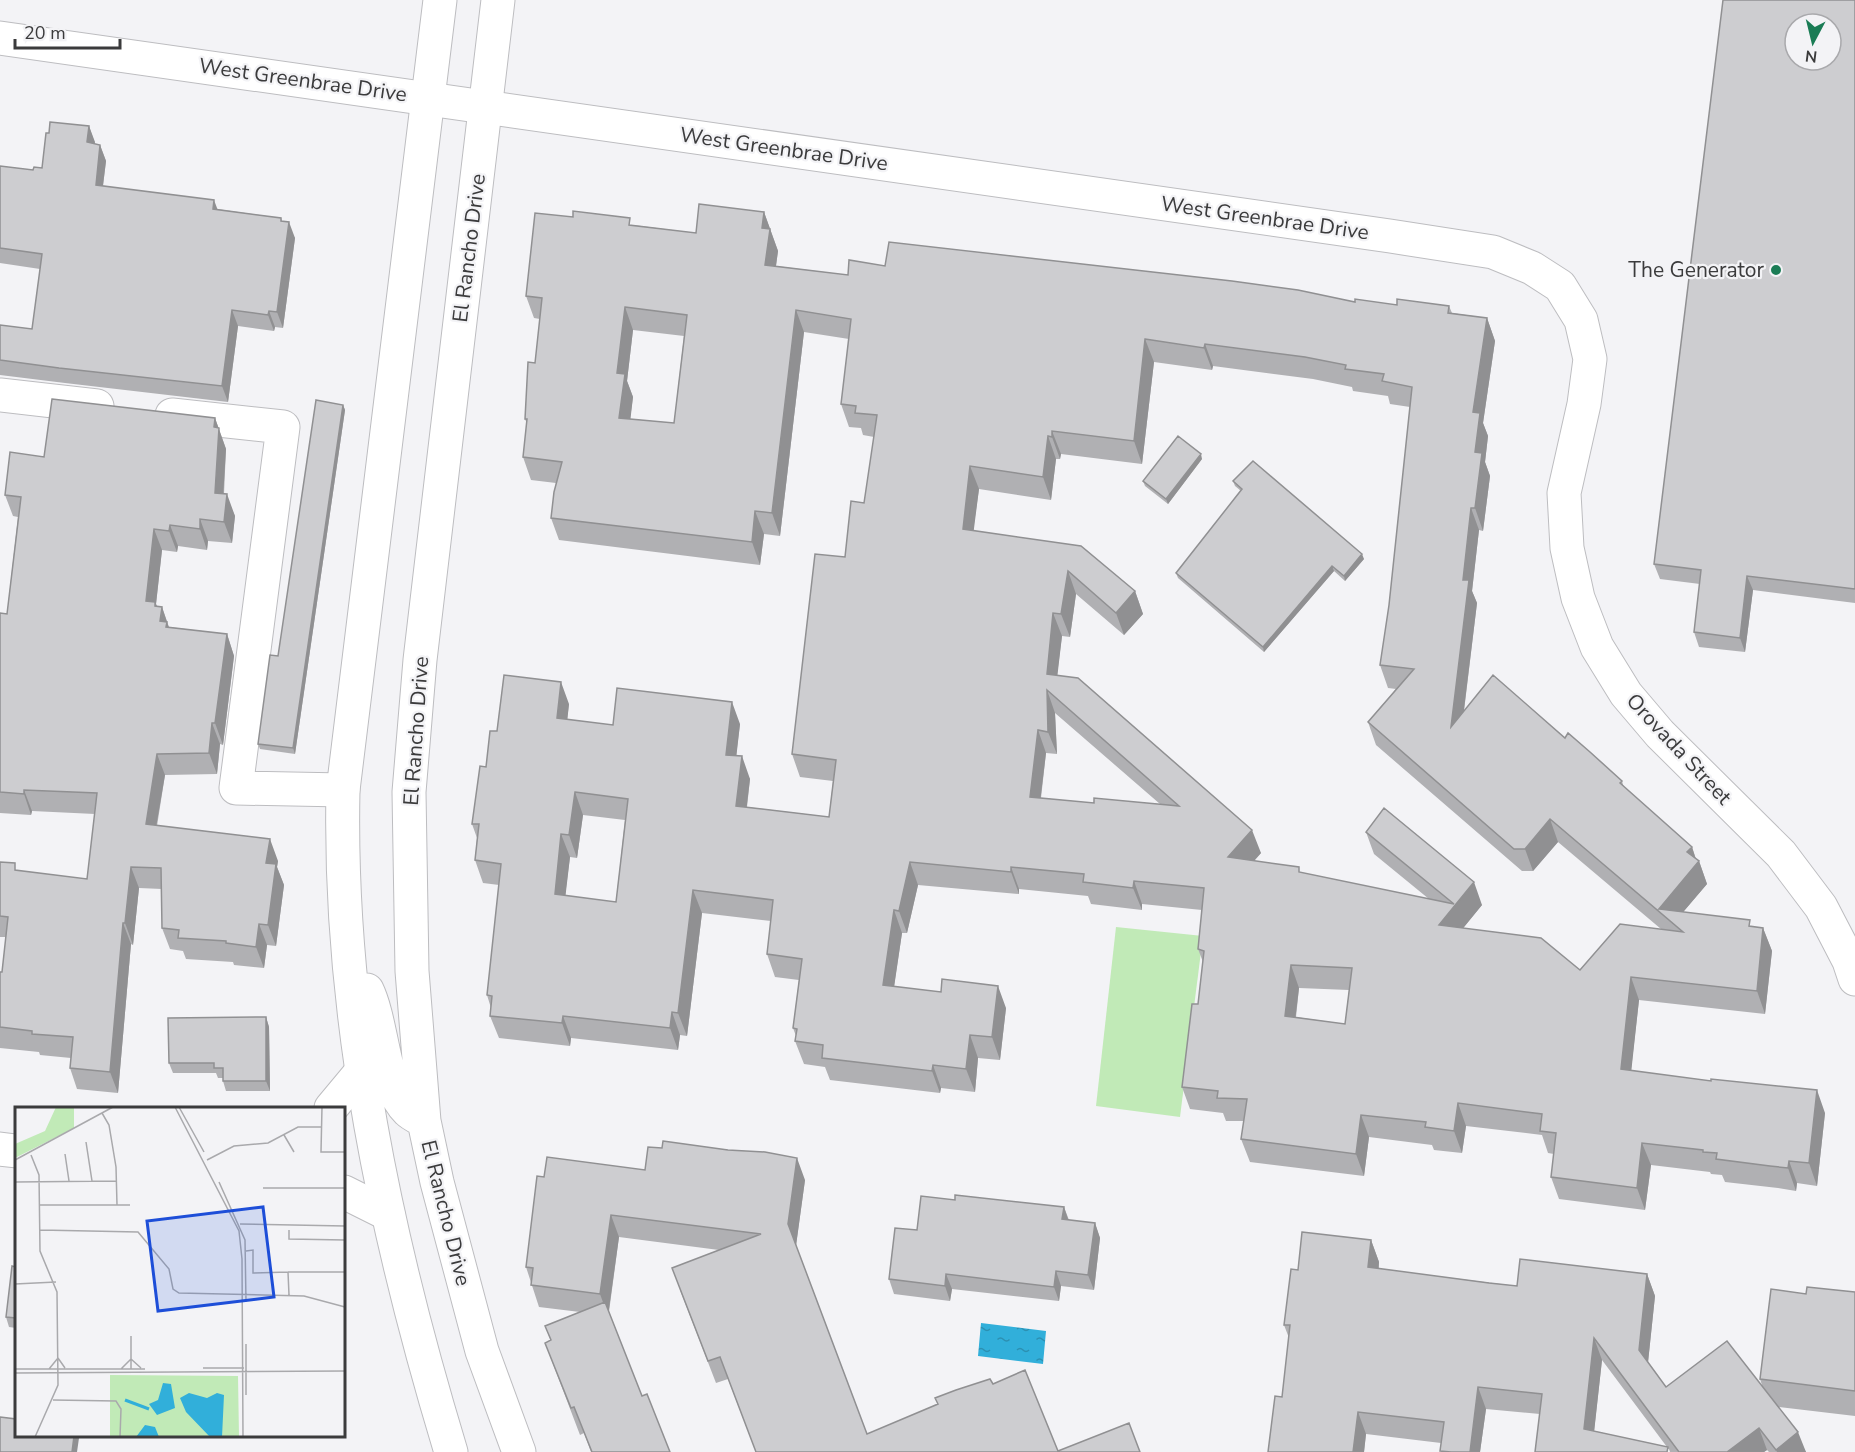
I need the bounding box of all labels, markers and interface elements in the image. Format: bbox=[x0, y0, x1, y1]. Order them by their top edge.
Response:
scale bar bbox=[15, 12, 120, 50]
north arrow bbox=[1783, 12, 1843, 72]
text: 20 m bbox=[24, 21, 66, 45]
text: N bbox=[1804, 44, 1819, 68]
street label: West Greenbrae Drive bbox=[197, 52, 409, 108]
street label: West Greenbrae Drive bbox=[678, 121, 890, 177]
street label: El Rancho Drive bbox=[446, 172, 492, 324]
street label: West Greenbrae Drive bbox=[1159, 190, 1371, 246]
place label: The Generator bbox=[1628, 256, 1764, 284]
marker: The Generator bbox=[1769, 263, 1783, 277]
street label: El Rancho Drive bbox=[397, 655, 435, 807]
street label: Orovada Street bbox=[1620, 687, 1738, 811]
inset map bbox=[15, 1107, 345, 1437]
street label: El Rancho Drive bbox=[414, 1137, 478, 1289]

